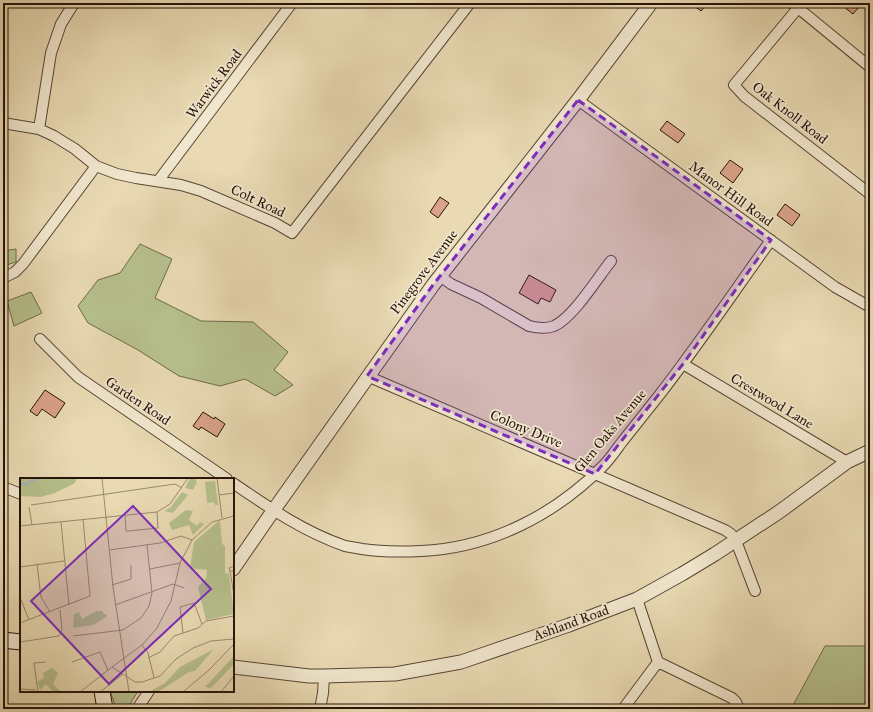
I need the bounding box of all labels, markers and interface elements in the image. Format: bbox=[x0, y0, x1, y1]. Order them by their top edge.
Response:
street label: Warwick Road bbox=[183, 46, 245, 122]
street label: Oak Knoll Road bbox=[749, 78, 831, 148]
street label: Manor Hill Road bbox=[686, 158, 776, 230]
street label: Colt Road bbox=[228, 181, 288, 221]
street label: Pinegrove Avenue bbox=[387, 226, 461, 318]
street label: Crestwood Lane bbox=[727, 370, 817, 432]
street label: Garden Road bbox=[102, 373, 174, 429]
street label: Glen Oaks Avenue bbox=[570, 386, 650, 476]
street label: Colony Drive bbox=[487, 406, 565, 452]
inset map bbox=[20, 478, 234, 692]
street label: Ashland Road bbox=[530, 601, 611, 645]

